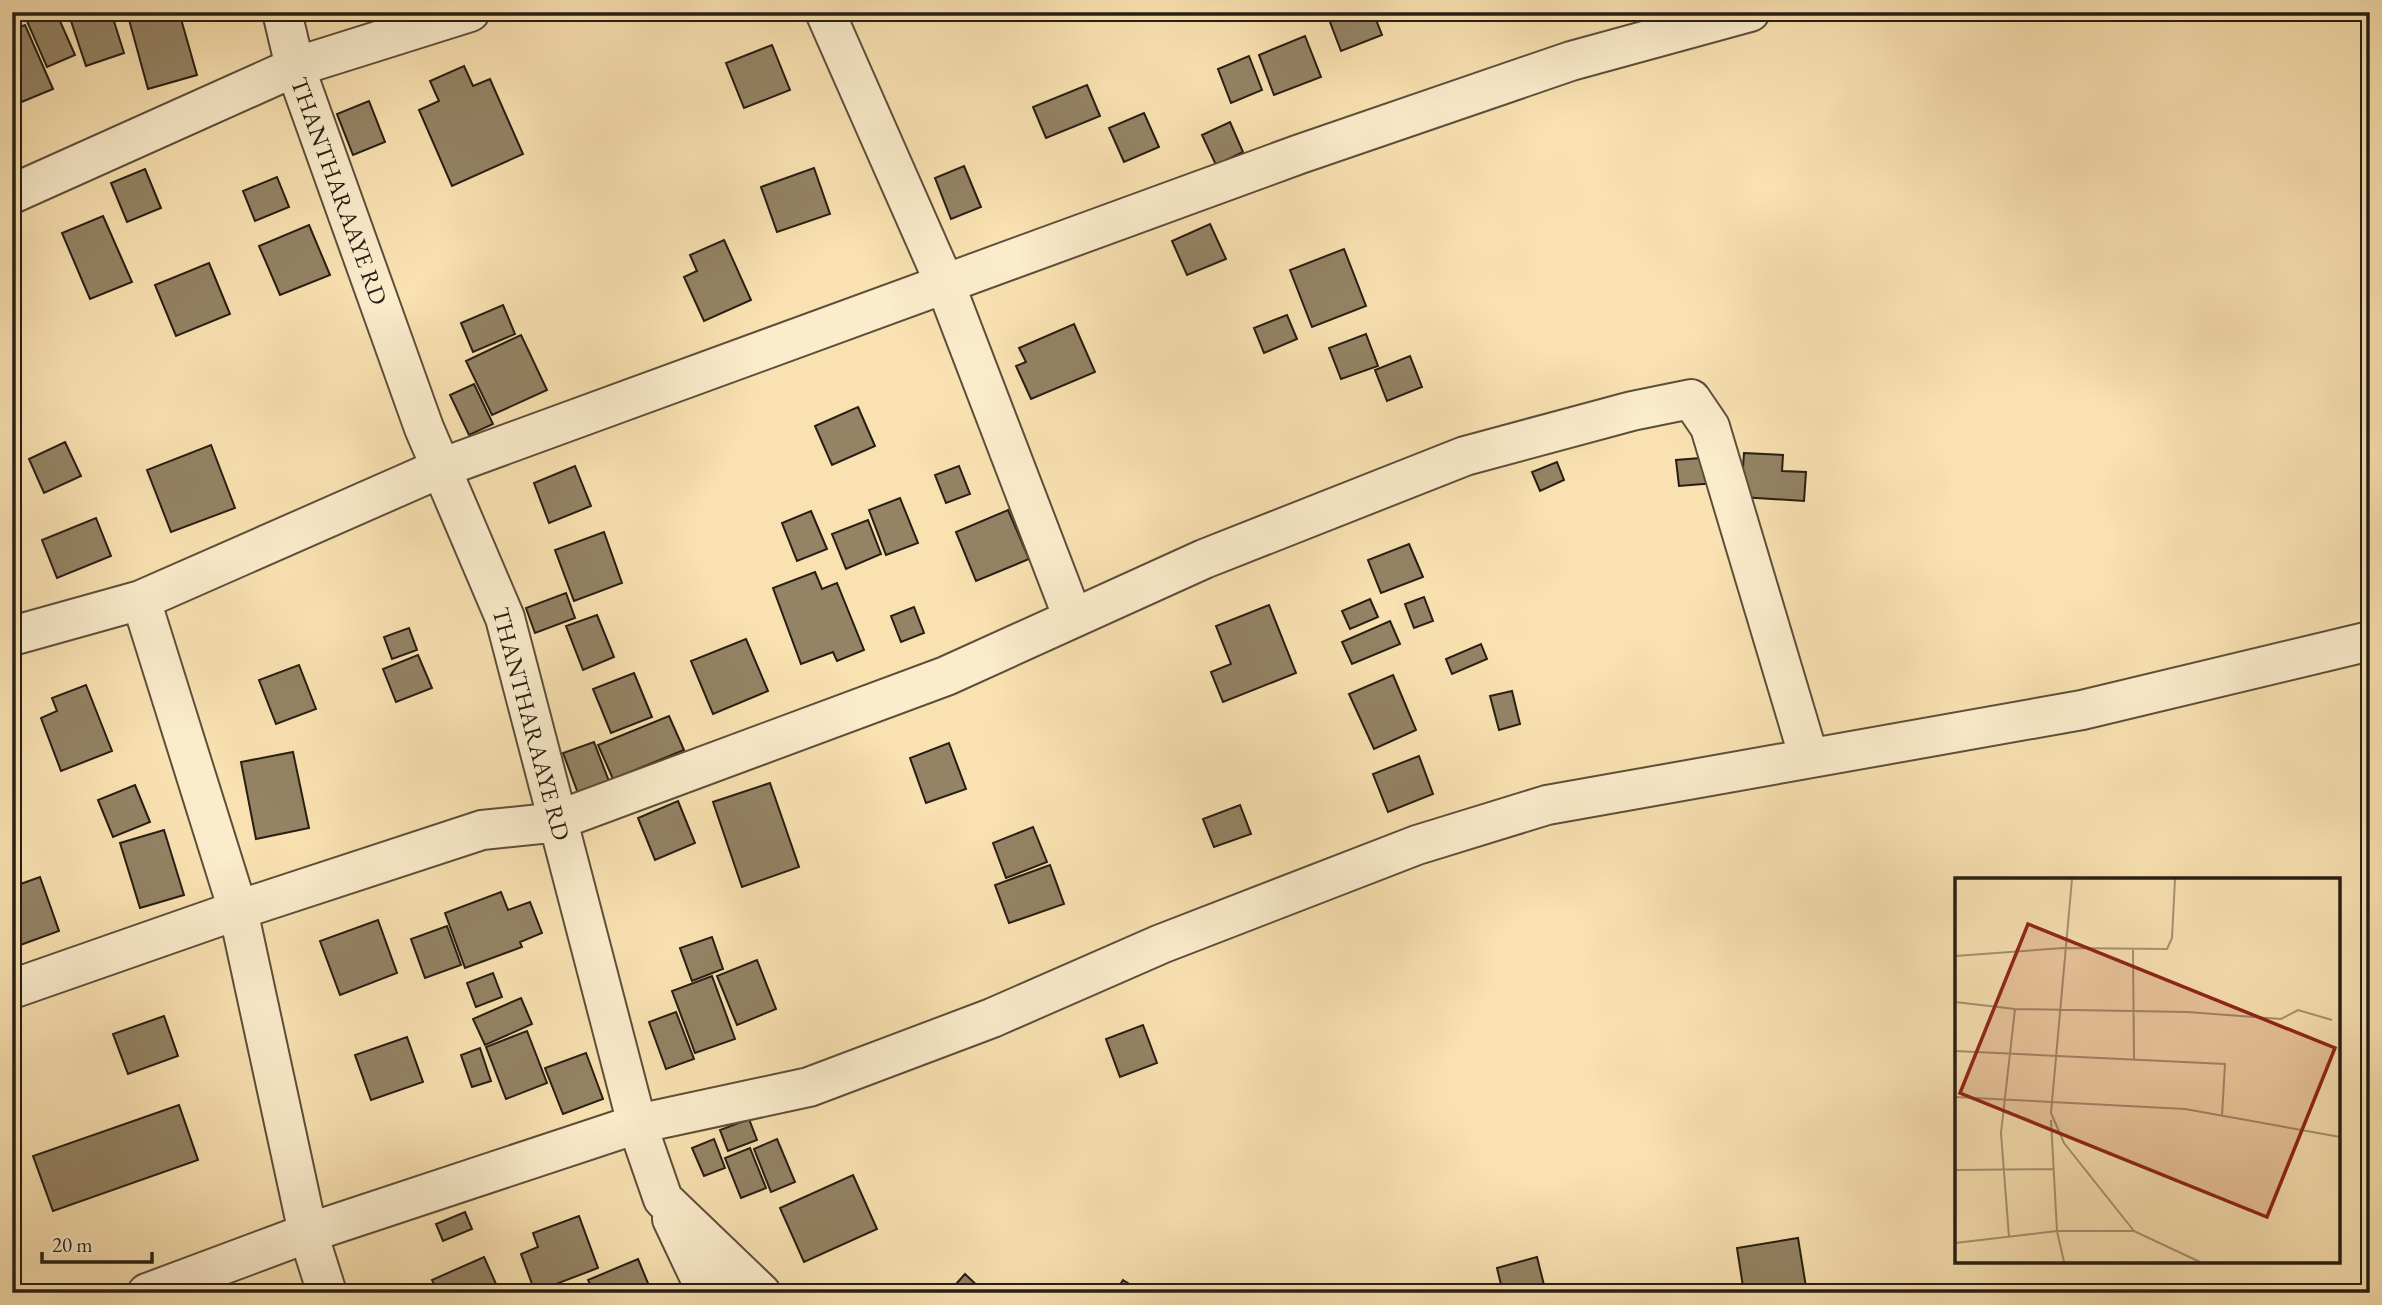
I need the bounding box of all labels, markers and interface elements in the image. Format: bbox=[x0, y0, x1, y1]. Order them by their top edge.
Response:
street label: THANTHARAAYE RD bbox=[284, 73, 395, 309]
street label: THANTHARAAYE RD bbox=[485, 604, 578, 844]
inset map bbox=[1955, 878, 2340, 1263]
scale bar bbox=[42, 1221, 152, 1265]
text: 20 m bbox=[52, 1231, 93, 1258]

